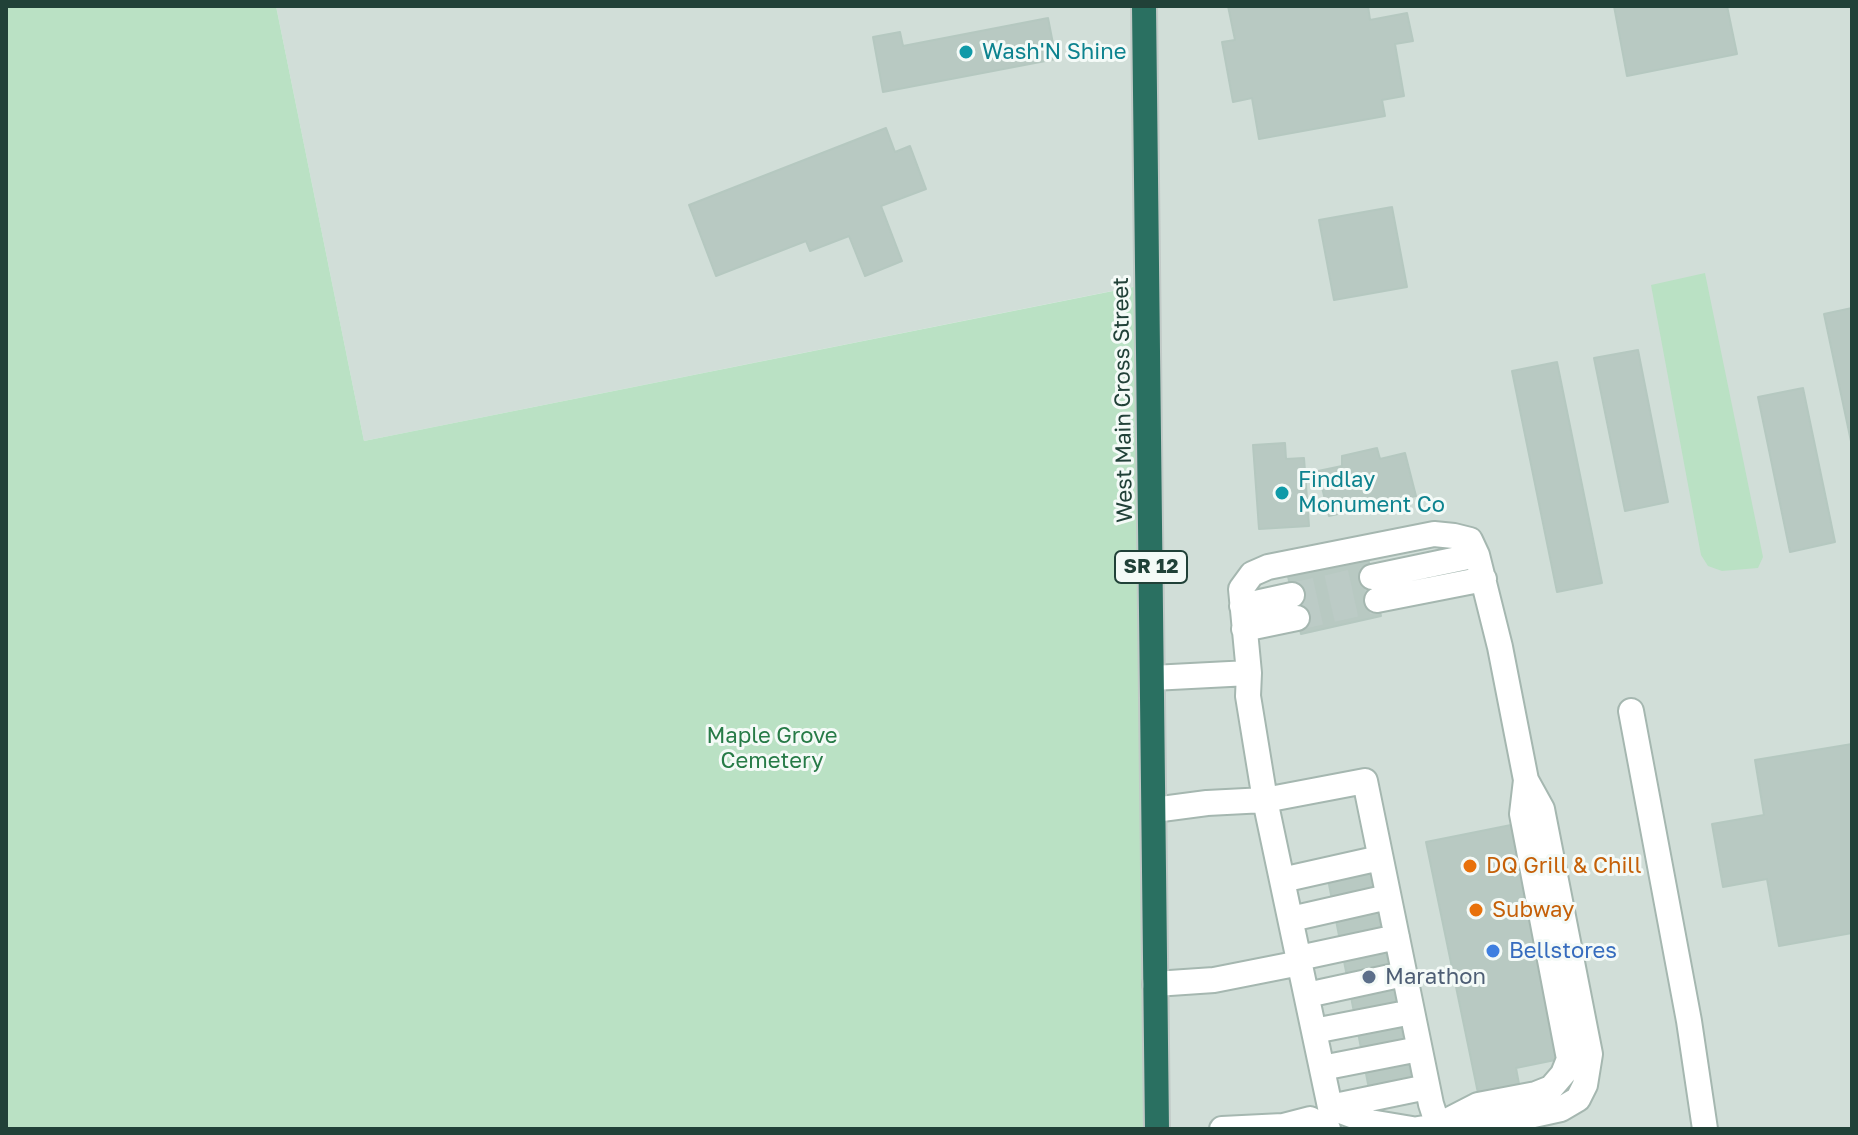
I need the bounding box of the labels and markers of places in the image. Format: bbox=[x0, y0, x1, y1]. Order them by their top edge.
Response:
place label: Wash'N Shine bbox=[982, 39, 1126, 65]
marker: Wash'N Shine bbox=[957, 43, 975, 61]
place label: Findlay Monument Co bbox=[1298, 467, 1445, 518]
marker: Findlay Monument Co bbox=[1273, 484, 1291, 502]
place label: DQ Grill & Chill bbox=[1486, 853, 1641, 879]
marker: DQ Grill & Chill bbox=[1461, 857, 1479, 875]
place label: Subway bbox=[1492, 897, 1574, 923]
marker: Subway bbox=[1467, 901, 1485, 919]
place label: Bellstores bbox=[1509, 938, 1617, 964]
marker: Bellstores bbox=[1484, 942, 1502, 960]
place label: Marathon bbox=[1385, 964, 1486, 990]
marker: Marathon bbox=[1360, 968, 1378, 986]

